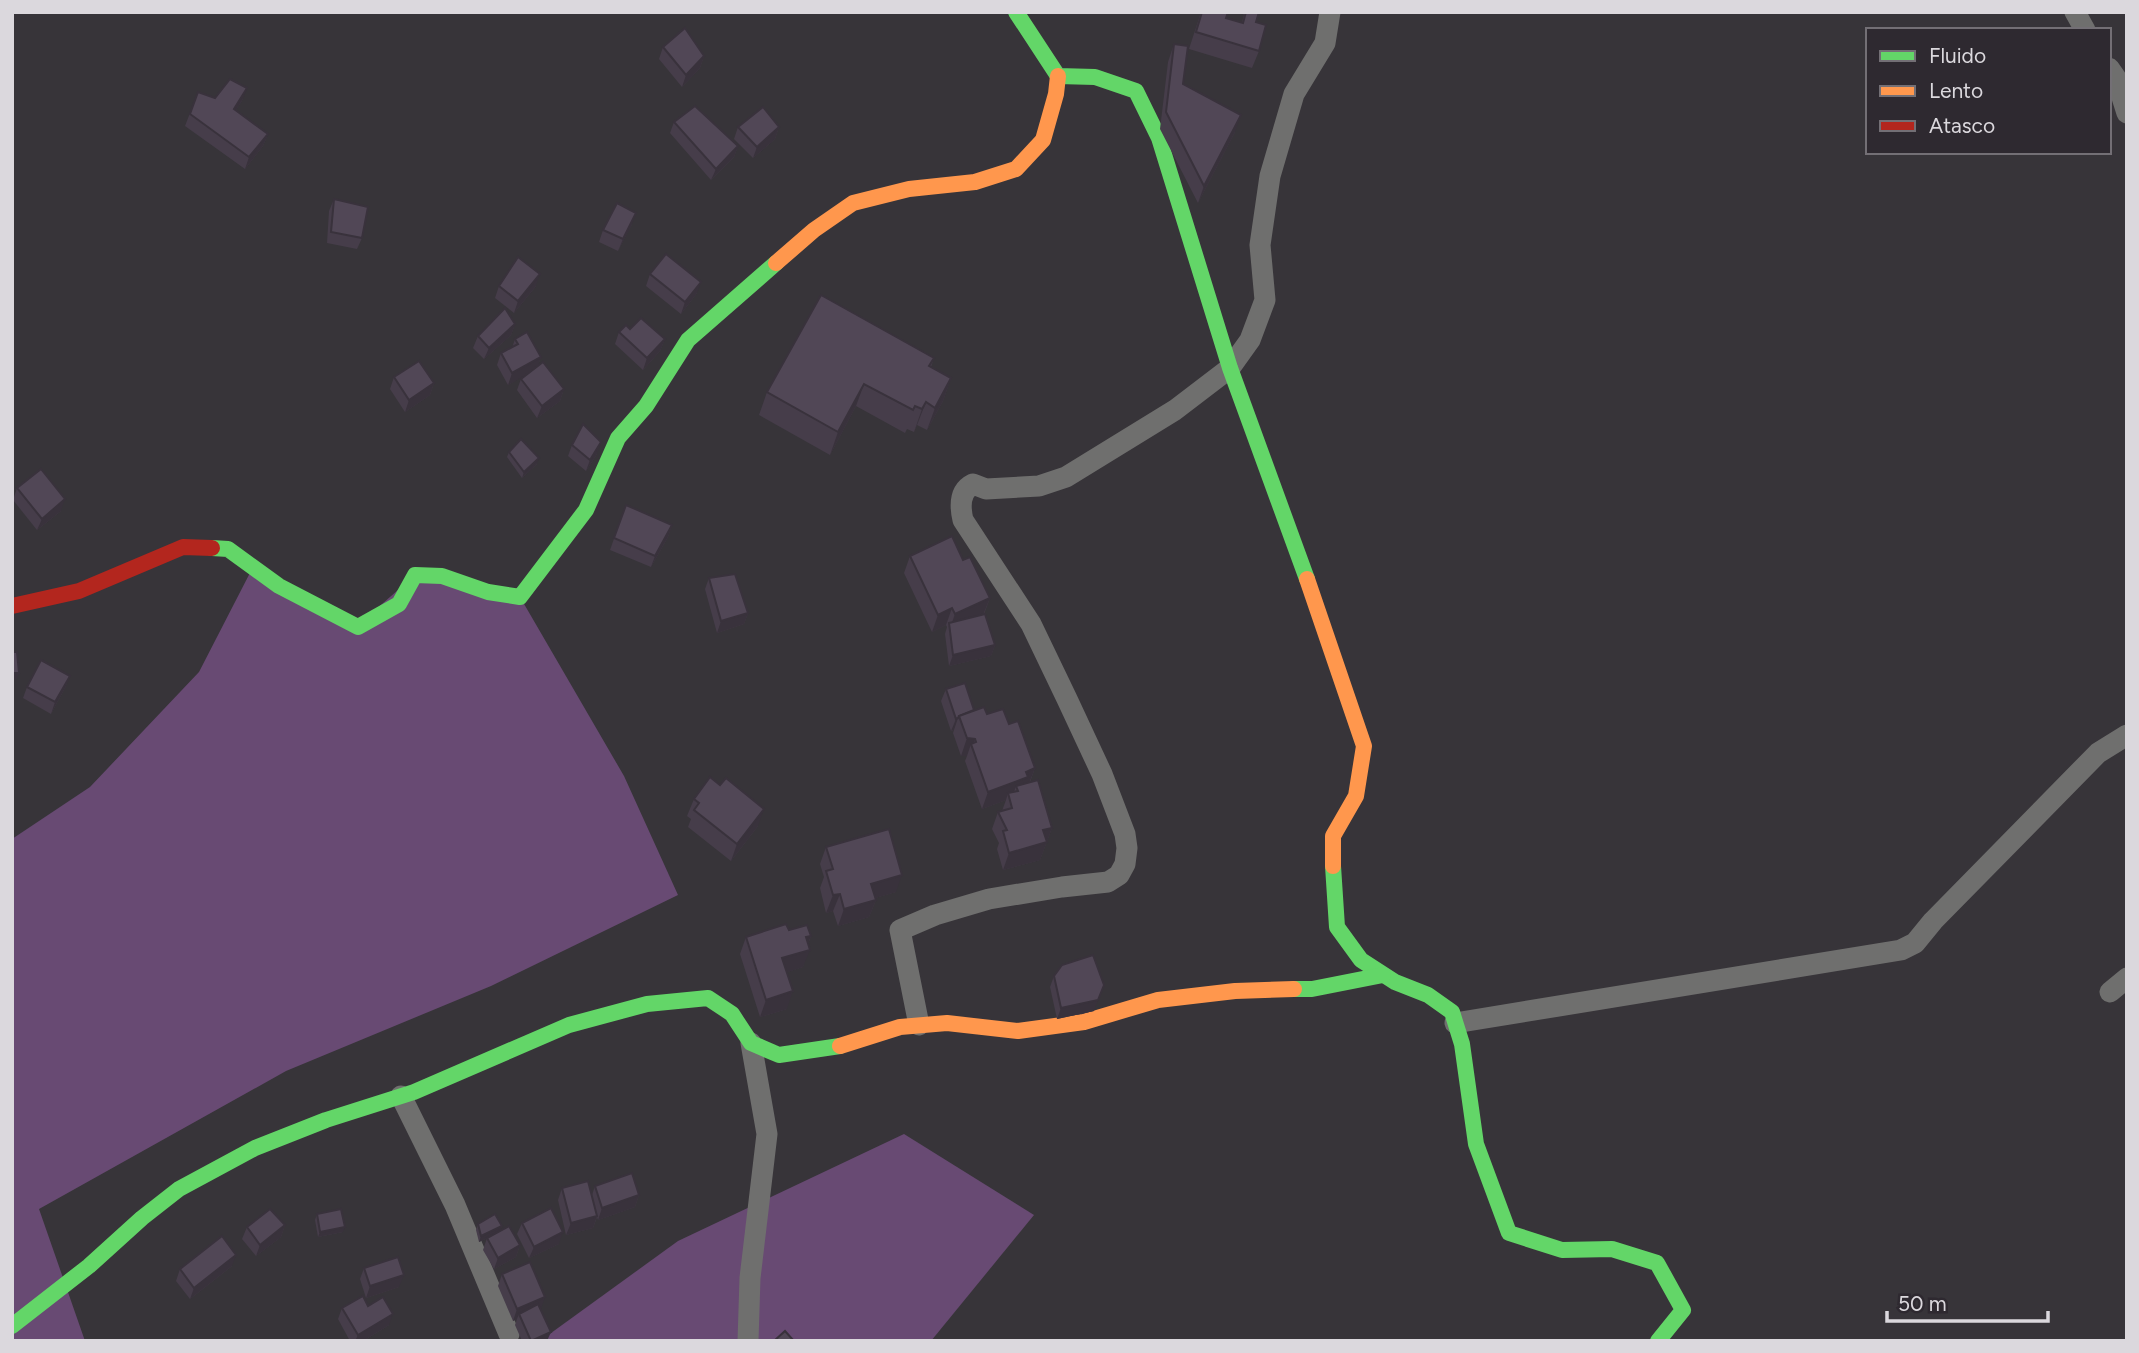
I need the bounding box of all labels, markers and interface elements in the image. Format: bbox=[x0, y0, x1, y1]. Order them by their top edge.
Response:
legend bbox=[1866, 28, 2111, 154]
text: Fluido bbox=[1929, 43, 1986, 68]
text: Lento bbox=[1929, 78, 1983, 103]
text: Atasco bbox=[1929, 113, 1995, 138]
scale bar bbox=[1887, 1280, 2048, 1324]
text: 50 m bbox=[1898, 1291, 1947, 1316]

